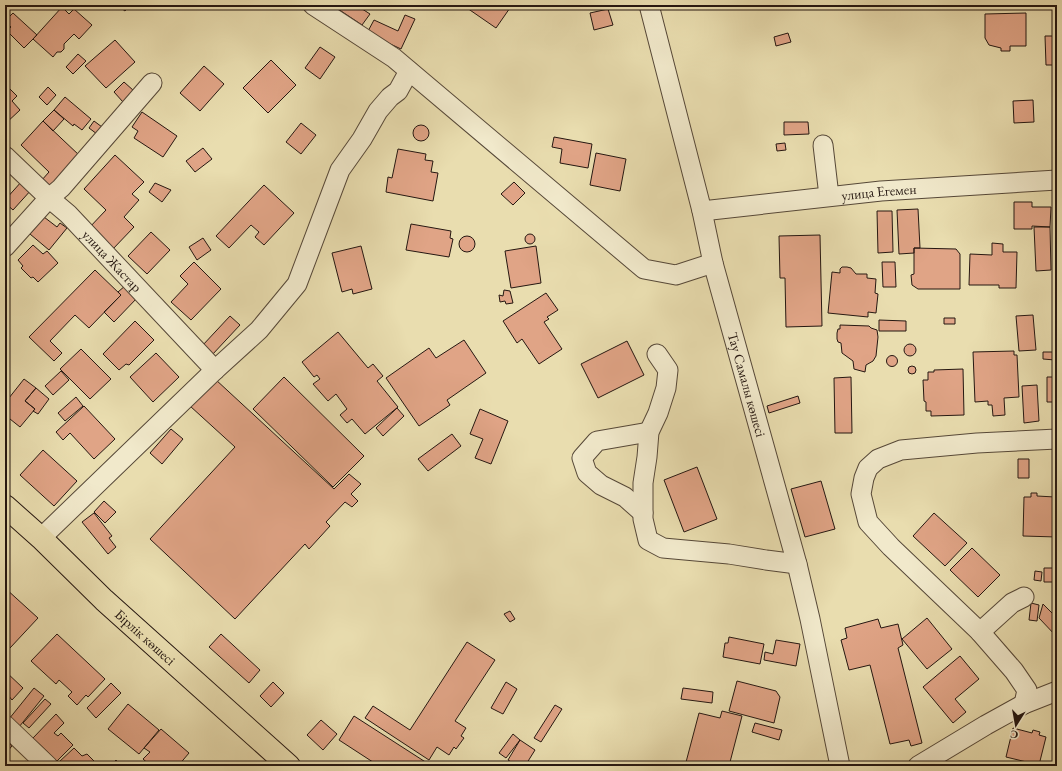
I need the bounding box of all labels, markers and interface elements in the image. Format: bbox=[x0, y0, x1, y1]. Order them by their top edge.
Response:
street label: улица Егемен bbox=[840, 180, 917, 204]
street label: улица Жастар bbox=[78, 226, 146, 296]
street label: Тау Самалы көшесі bbox=[724, 330, 770, 439]
street label: Бірлік көшесі bbox=[111, 605, 180, 669]
north arrow bbox=[996, 705, 1036, 745]
text: С bbox=[1009, 727, 1019, 742]

